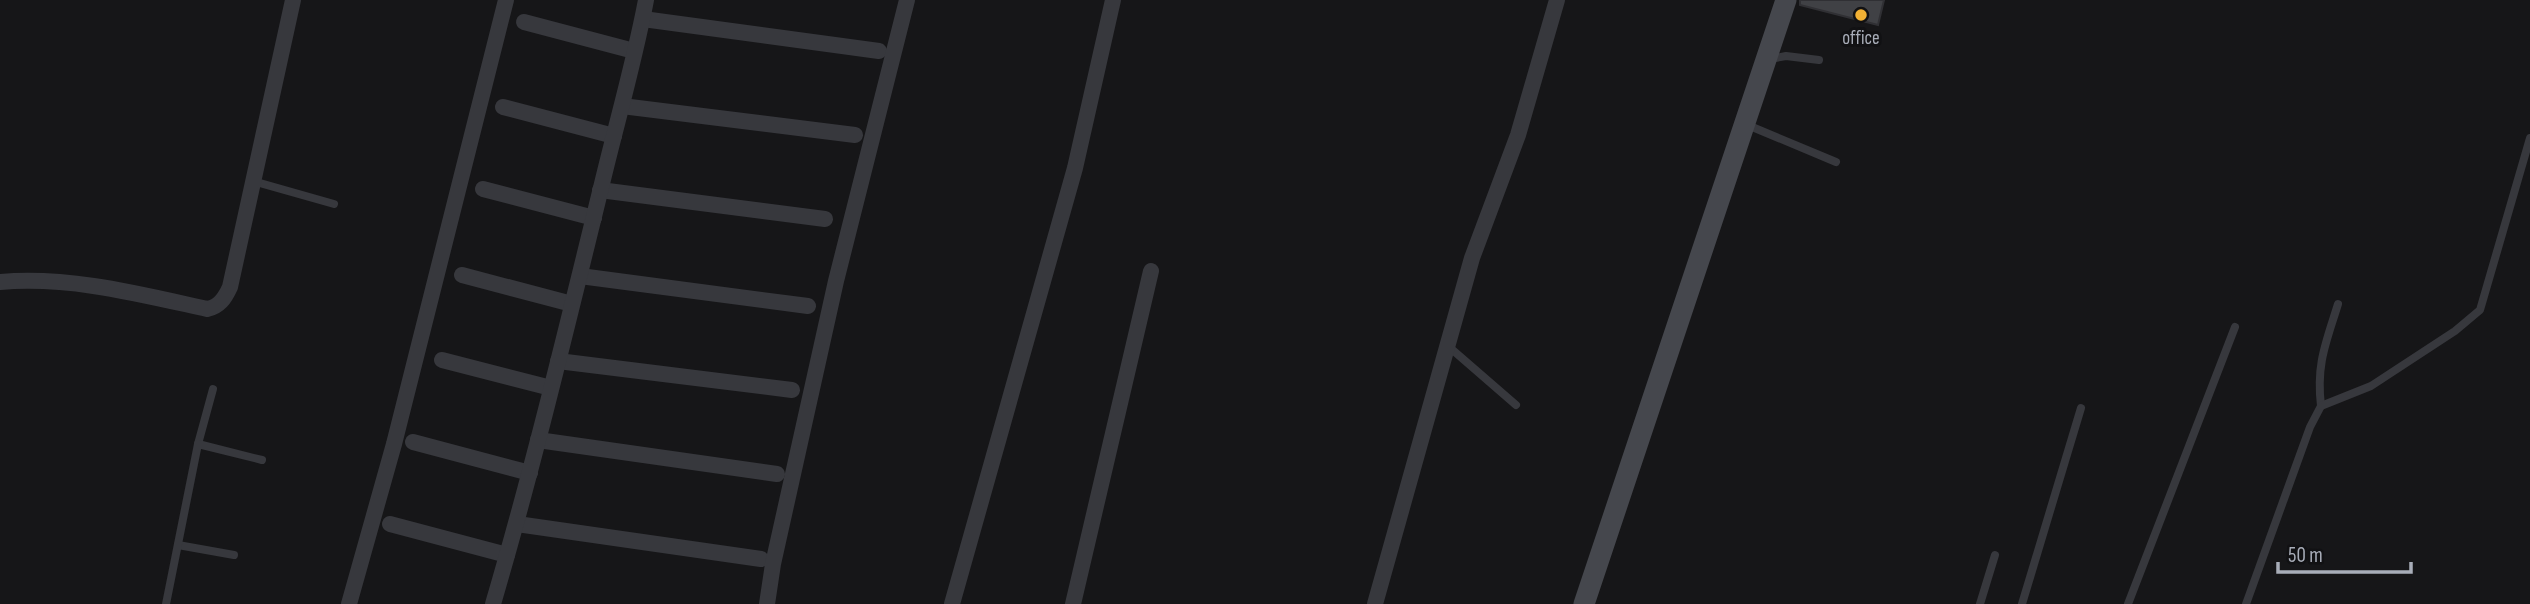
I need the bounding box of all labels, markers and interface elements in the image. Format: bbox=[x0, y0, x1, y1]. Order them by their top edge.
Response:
marker: office bbox=[1853, 7, 1869, 23]
place label: office bbox=[1842, 27, 1880, 50]
scale bar bbox=[2278, 530, 2411, 574]
text: 50 m bbox=[2288, 543, 2323, 568]

